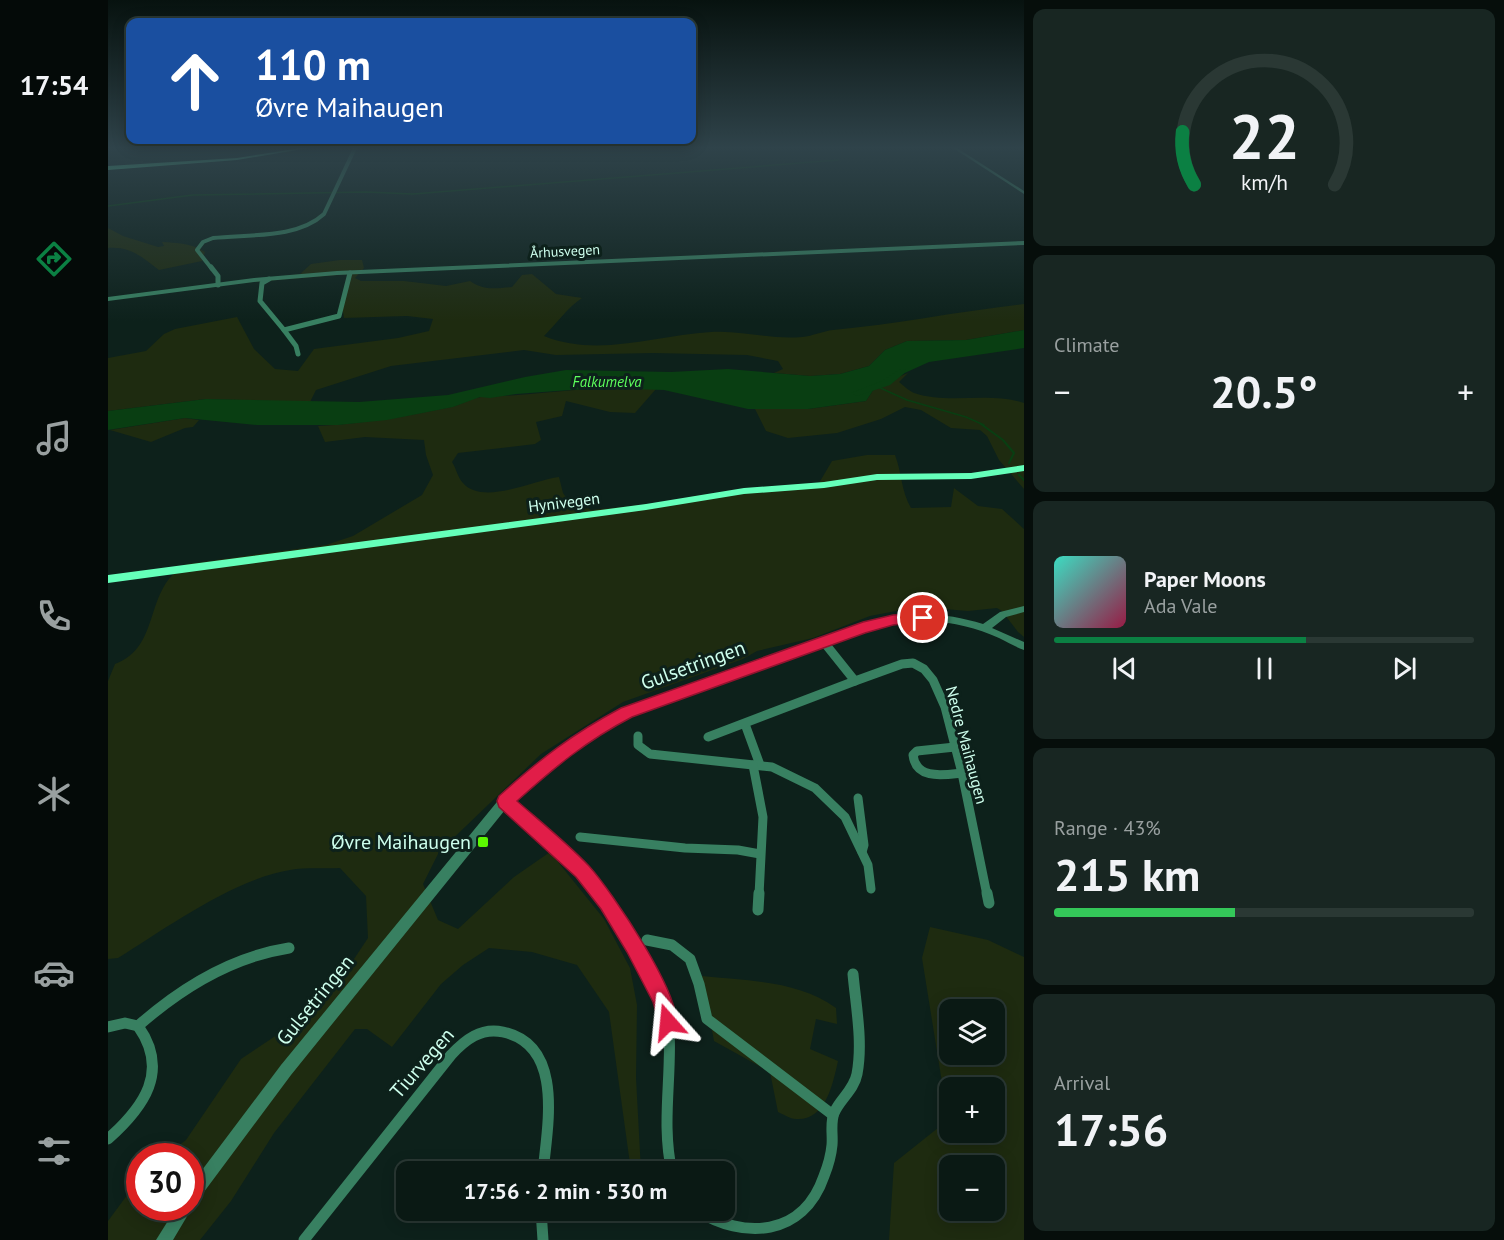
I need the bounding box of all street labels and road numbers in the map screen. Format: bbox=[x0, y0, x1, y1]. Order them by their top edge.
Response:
street label: Århusvegen bbox=[530, 240, 600, 262]
street label: Hynivegen bbox=[527, 488, 601, 516]
street label: Gulsetringen bbox=[637, 634, 749, 696]
street label: Nedre Maihaugen bbox=[942, 684, 992, 806]
street label: Gulsetringen bbox=[271, 949, 359, 1051]
street label: Tiurvegen bbox=[384, 1022, 460, 1104]

